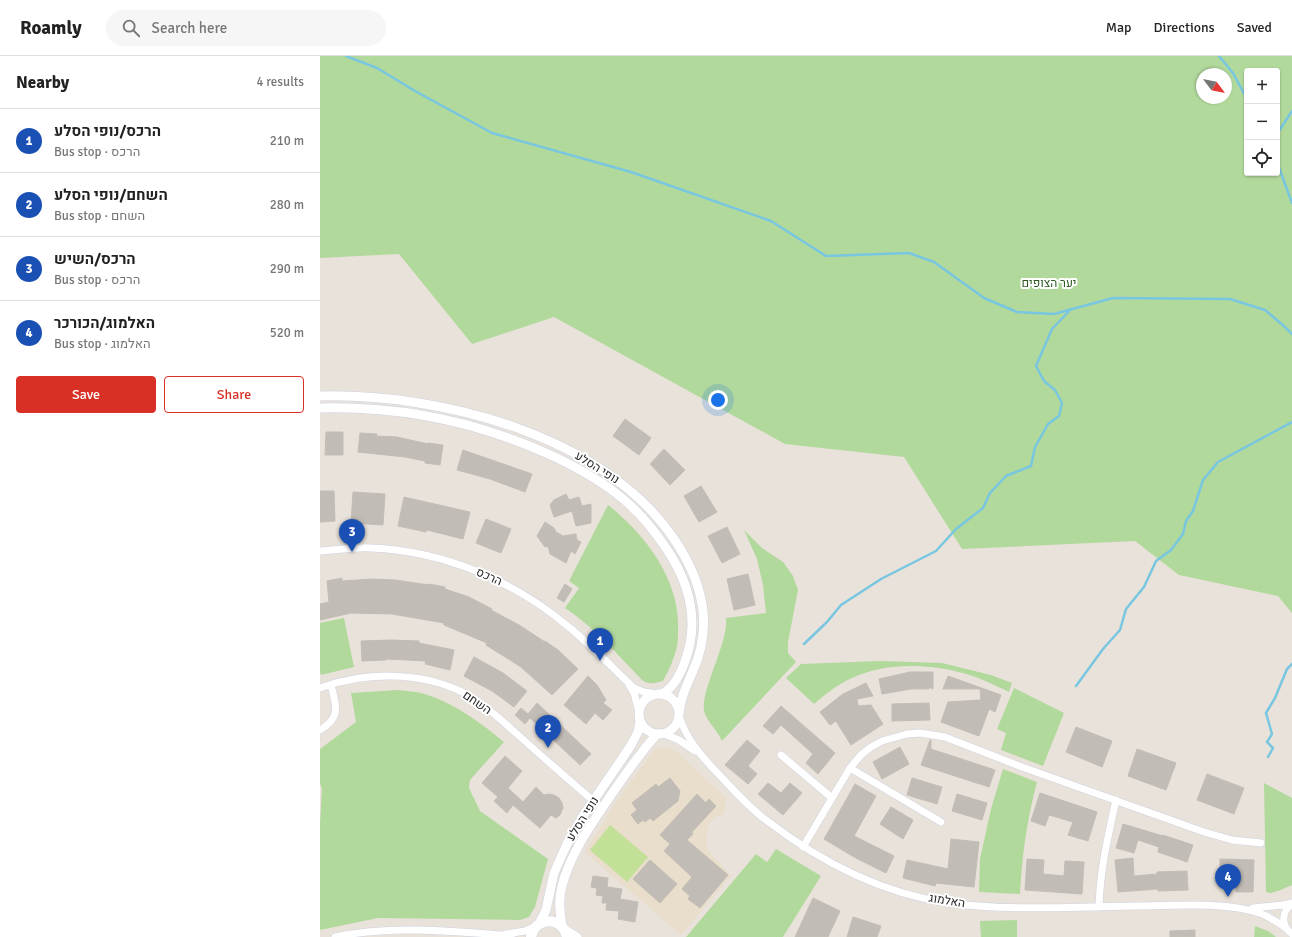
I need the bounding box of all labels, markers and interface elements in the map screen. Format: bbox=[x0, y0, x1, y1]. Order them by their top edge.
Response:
search box bbox=[106, 10, 386, 46]
text: Roamly bbox=[20, 16, 82, 40]
icon: search bbox=[120, 17, 142, 39]
text: Search here bbox=[152, 19, 227, 37]
text: Map bbox=[1106, 19, 1132, 36]
text: Directions bbox=[1154, 19, 1215, 36]
text: Saved bbox=[1237, 19, 1272, 36]
north arrow bbox=[1196, 68, 1232, 104]
map controls bbox=[1244, 68, 1280, 176]
button: + bbox=[1244, 68, 1280, 104]
text: Nearby bbox=[16, 72, 69, 93]
text: 4 results bbox=[256, 74, 304, 90]
button: − bbox=[1244, 104, 1280, 140]
text: הרכס/נופי הסלע bbox=[54, 122, 161, 140]
text: 1 bbox=[25, 133, 33, 149]
text: 210 m bbox=[270, 133, 304, 149]
button: locate bbox=[1244, 140, 1280, 176]
text: Bus stop · הרכס bbox=[54, 144, 140, 160]
text: השחם/נופי הסלע bbox=[54, 186, 168, 204]
text: 2 bbox=[25, 197, 33, 213]
text: 280 m bbox=[270, 197, 304, 213]
text: Bus stop · השחם bbox=[54, 208, 145, 224]
text: הרכס/השיש bbox=[54, 250, 136, 268]
text: 3 bbox=[25, 261, 33, 277]
text: 290 m bbox=[270, 261, 304, 277]
text: Bus stop · הרכס bbox=[54, 272, 140, 288]
park label: יער הצופים bbox=[1021, 276, 1077, 291]
text: האלמוג/הכורכר bbox=[54, 314, 155, 332]
text: 4 bbox=[25, 325, 33, 341]
text: 520 m bbox=[270, 325, 304, 341]
text: Bus stop · האלמוג bbox=[54, 336, 151, 352]
button: Save bbox=[16, 376, 156, 413]
button: Share bbox=[164, 376, 304, 413]
your location bbox=[708, 390, 728, 410]
street label: נופי הסלע bbox=[572, 449, 622, 487]
pin: 3 bbox=[339, 519, 365, 552]
street label: הרכס bbox=[474, 565, 504, 589]
pin: 1 bbox=[587, 628, 613, 661]
street label: השחם bbox=[460, 688, 494, 718]
pin: 2 bbox=[535, 715, 561, 748]
street label: נופי הסלע bbox=[564, 794, 602, 844]
pin: 4 bbox=[1215, 864, 1241, 897]
street label: האלמוג bbox=[928, 891, 966, 911]

